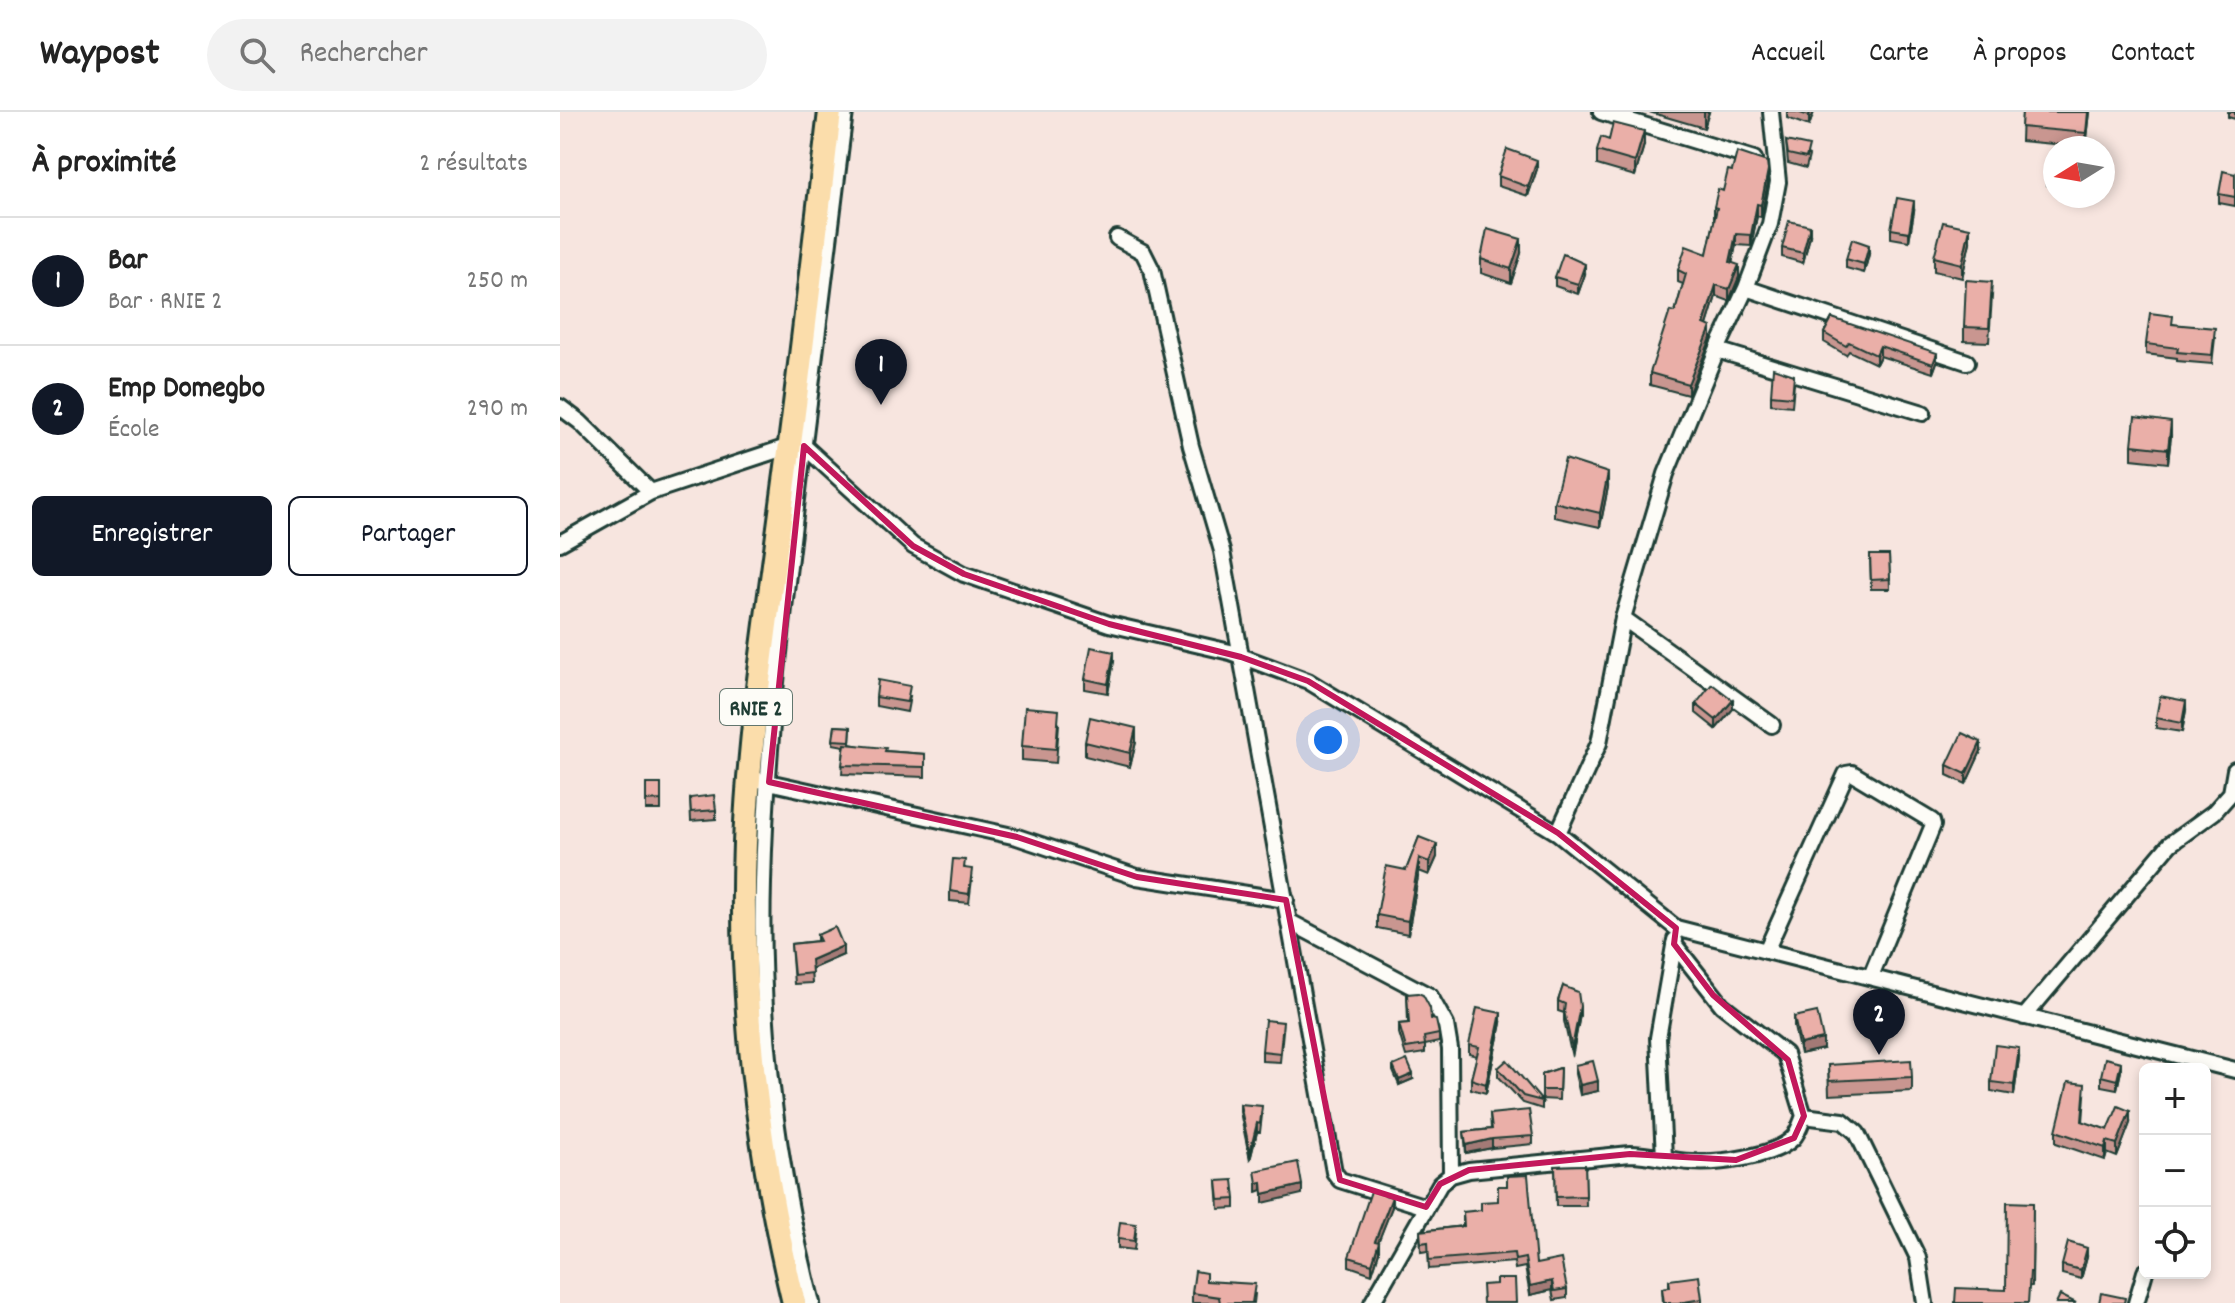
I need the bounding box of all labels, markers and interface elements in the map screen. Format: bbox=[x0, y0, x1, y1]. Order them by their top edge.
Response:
search box bbox=[207, 19, 767, 91]
text: Waypost bbox=[40, 28, 159, 83]
icon: search bbox=[235, 33, 279, 77]
text: Rechercher bbox=[299, 34, 428, 77]
text: Accueil bbox=[1751, 35, 1825, 75]
text: Carte bbox=[1869, 35, 1929, 75]
text: À propos bbox=[1973, 35, 2067, 75]
text: Contact bbox=[2111, 35, 2195, 75]
north arrow bbox=[2043, 136, 2115, 208]
text: À proximité bbox=[32, 140, 176, 189]
text: 2 résultats bbox=[419, 146, 528, 183]
text: Bar bbox=[108, 241, 147, 284]
text: 1 bbox=[55, 263, 61, 300]
text: 250 m bbox=[467, 263, 528, 300]
text: Bar · RNIE 2 bbox=[108, 284, 223, 321]
pin: 1 bbox=[855, 339, 907, 405]
text: Emp Domegbo bbox=[108, 369, 265, 412]
text: 2 bbox=[52, 391, 64, 428]
text: 290 m bbox=[467, 391, 528, 428]
text: École bbox=[108, 412, 159, 449]
button: Enregistrer bbox=[32, 496, 272, 576]
button: Partager bbox=[288, 496, 528, 576]
road number: RNIE 2 bbox=[720, 689, 792, 725]
your location bbox=[1308, 720, 1348, 760]
pin: 2 bbox=[1853, 989, 1905, 1055]
map controls bbox=[2139, 1063, 2211, 1279]
button: + bbox=[2139, 1063, 2211, 1135]
button: − bbox=[2139, 1135, 2211, 1207]
button: locate bbox=[2139, 1207, 2211, 1279]

